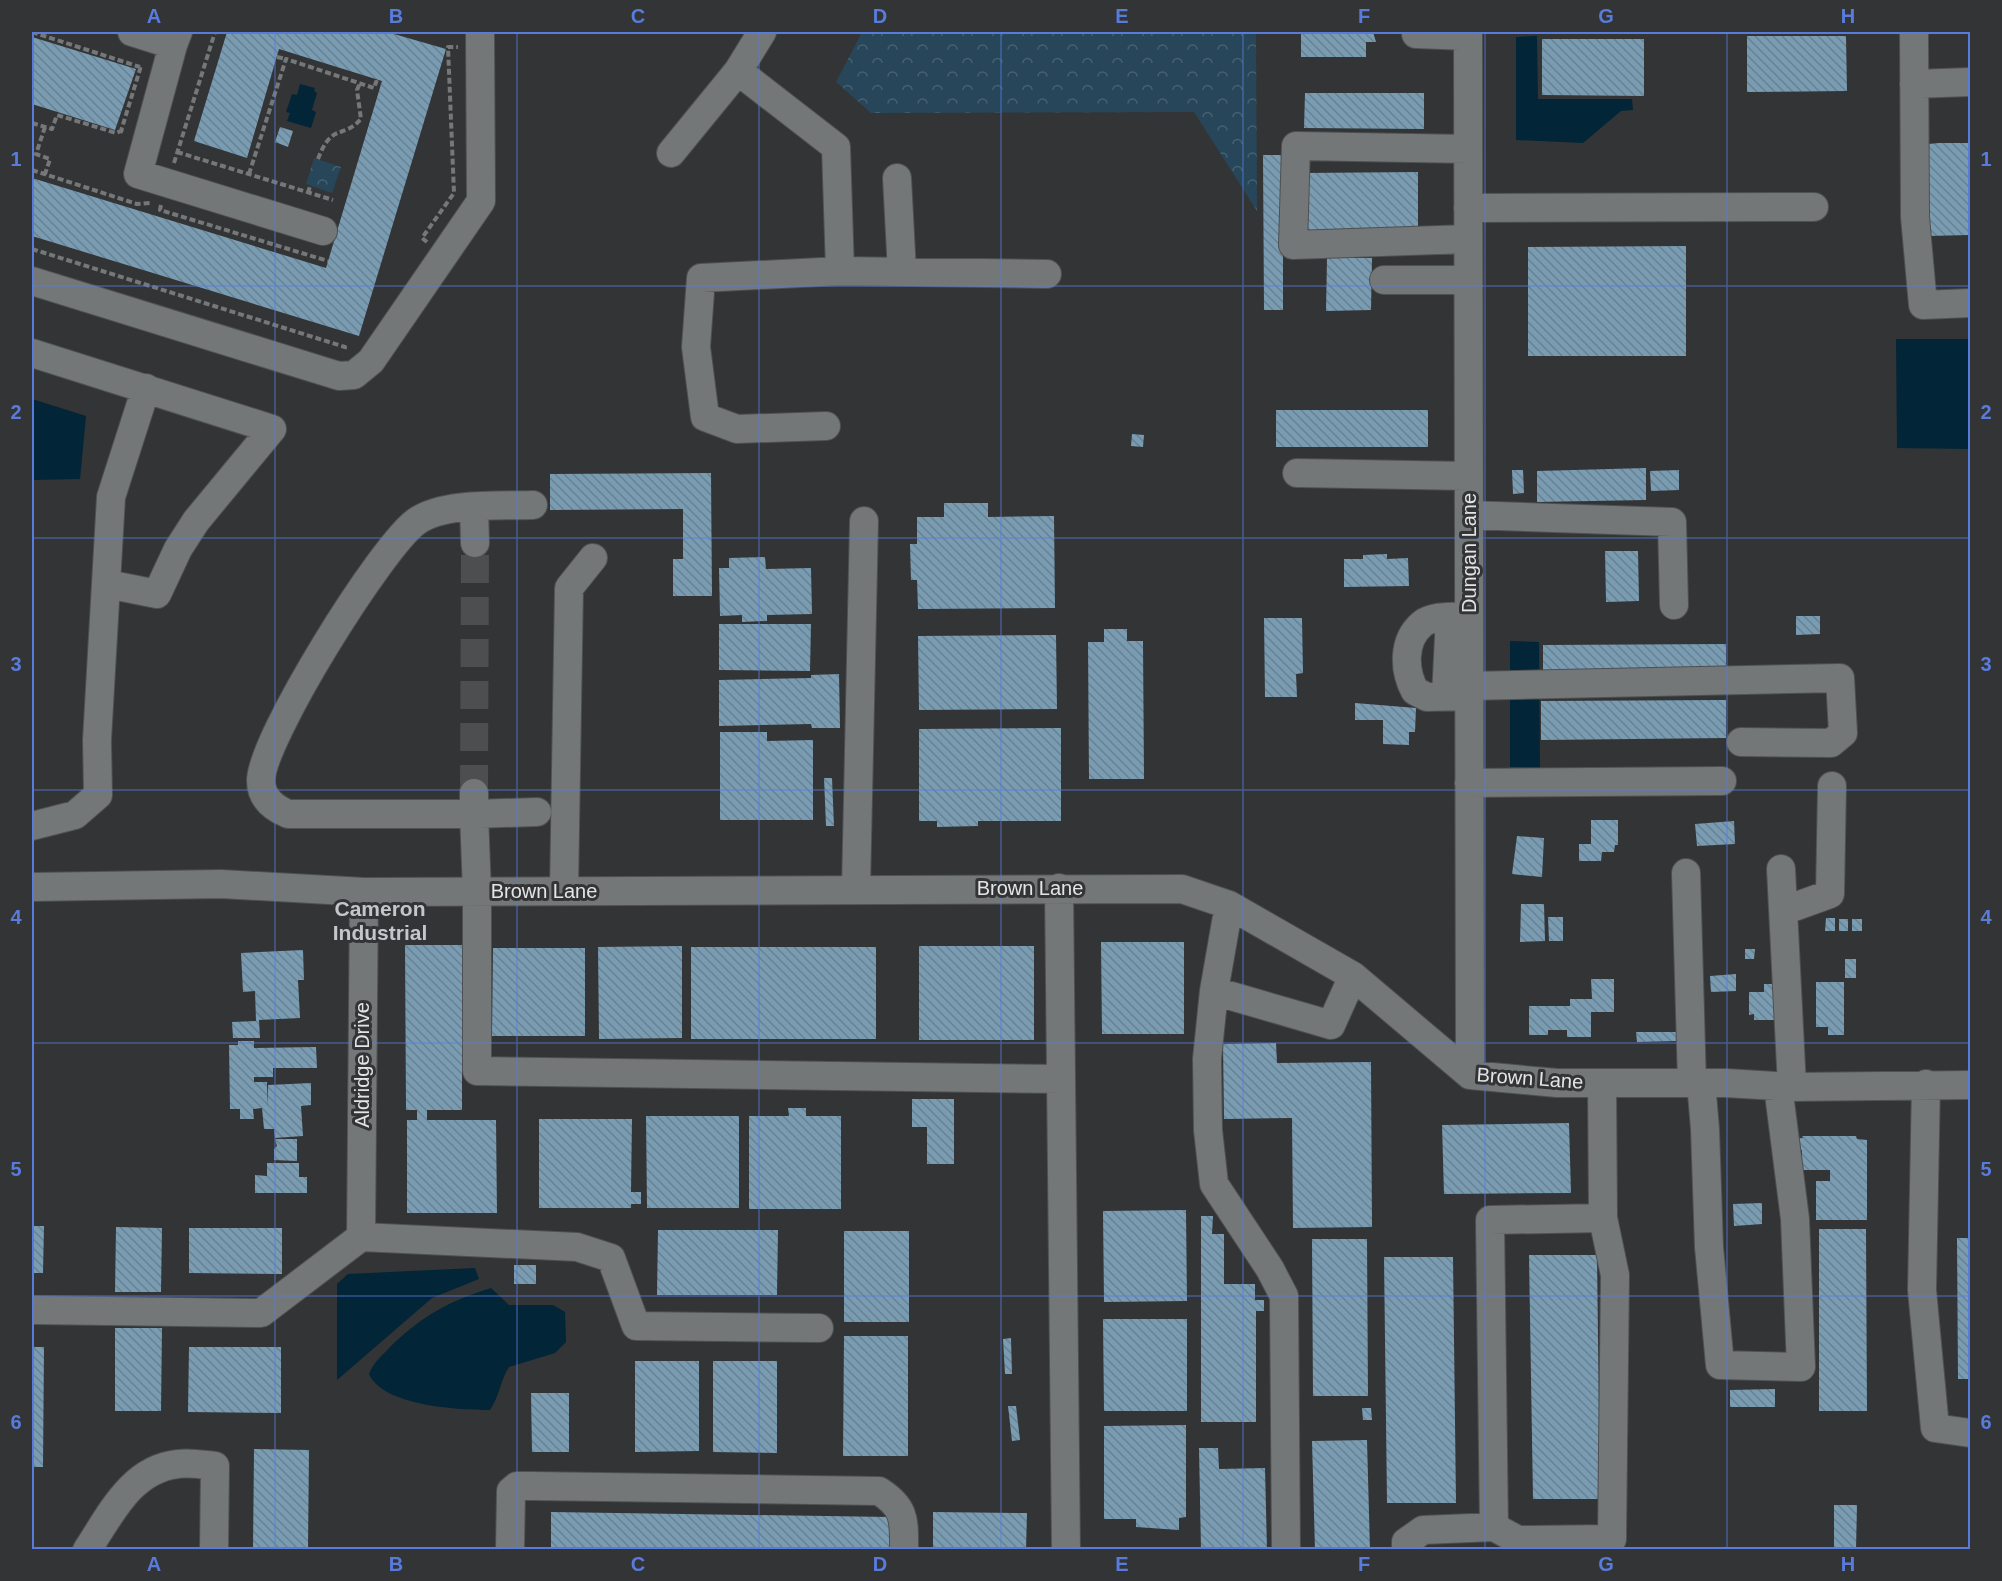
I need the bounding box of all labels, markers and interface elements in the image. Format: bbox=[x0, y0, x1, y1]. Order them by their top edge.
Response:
text: A bbox=[147, 5, 161, 27]
text: B bbox=[389, 5, 403, 27]
text: C bbox=[631, 5, 645, 27]
text: D bbox=[873, 5, 887, 27]
text: E bbox=[1115, 5, 1129, 27]
text: F bbox=[1358, 5, 1370, 27]
text: G bbox=[1598, 5, 1614, 27]
text: H bbox=[1841, 5, 1855, 27]
text: 1 bbox=[10, 148, 22, 170]
text: 1 bbox=[1980, 148, 1992, 170]
text: 2 bbox=[10, 401, 22, 423]
text: 2 bbox=[1980, 401, 1992, 423]
street label: Dungan Lane bbox=[1458, 493, 1480, 613]
text: 3 bbox=[10, 653, 22, 675]
text: 3 bbox=[1980, 653, 1992, 675]
street label: Brown Lane bbox=[977, 877, 1083, 899]
street label: Brown Lane bbox=[491, 880, 597, 902]
district label: Cameron Industrial bbox=[333, 897, 427, 944]
text: 4 bbox=[10, 906, 22, 928]
text: 4 bbox=[1980, 906, 1992, 928]
street label: Aldridge Drive bbox=[351, 1002, 373, 1128]
street label: Brown Lane bbox=[1476, 1063, 1584, 1093]
text: 5 bbox=[10, 1158, 22, 1180]
text: 5 bbox=[1980, 1158, 1992, 1180]
text: 6 bbox=[10, 1411, 22, 1433]
text: 6 bbox=[1980, 1411, 1992, 1433]
text: A bbox=[147, 1553, 161, 1575]
text: B bbox=[389, 1553, 403, 1575]
text: C bbox=[631, 1553, 645, 1575]
text: D bbox=[873, 1553, 887, 1575]
text: E bbox=[1115, 1553, 1129, 1575]
text: F bbox=[1358, 1553, 1370, 1575]
text: G bbox=[1598, 1553, 1614, 1575]
text: H bbox=[1841, 1553, 1855, 1575]

